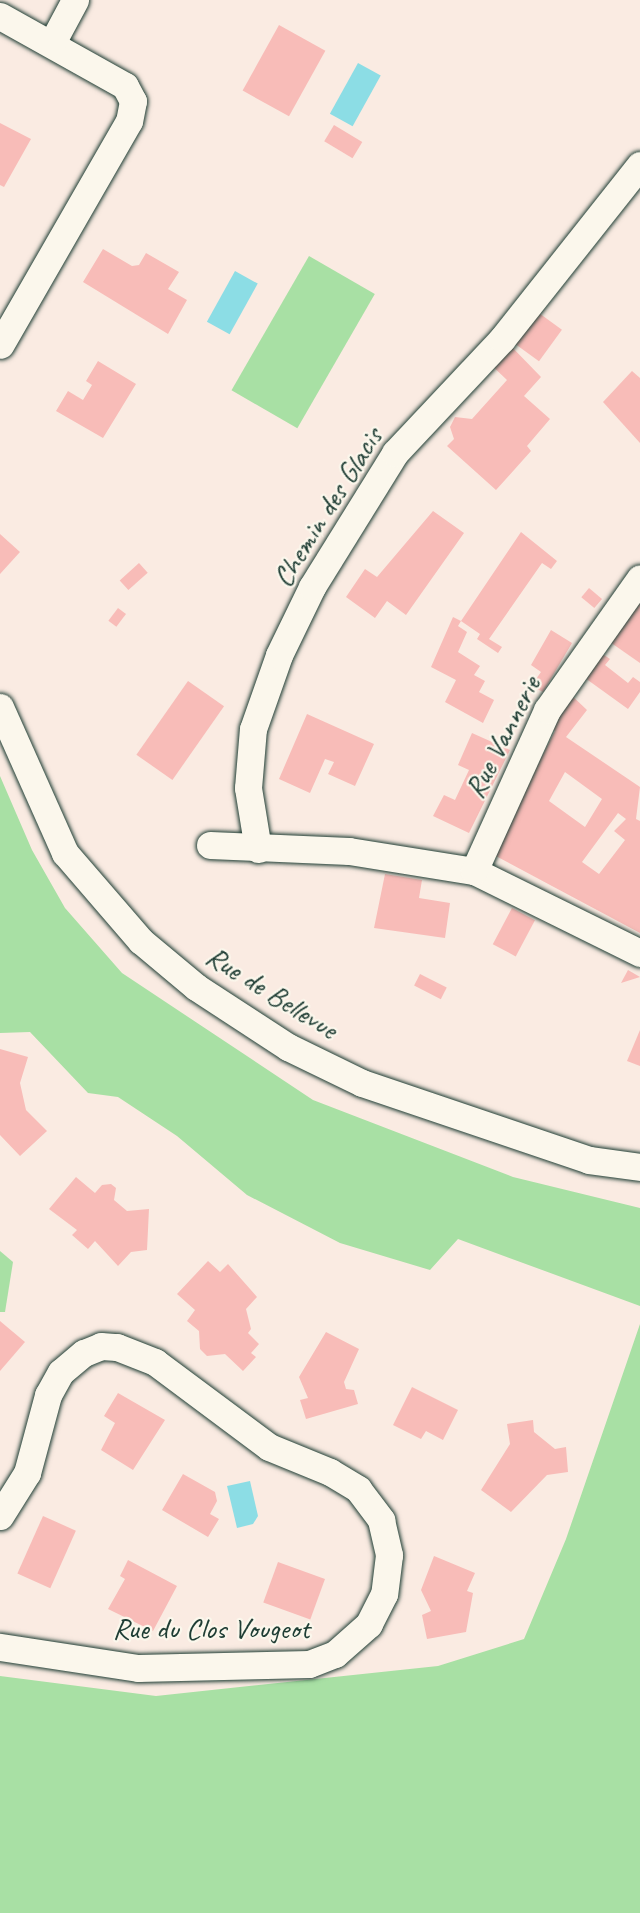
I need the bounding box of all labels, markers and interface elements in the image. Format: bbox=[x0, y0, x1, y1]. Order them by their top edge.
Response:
street label: Chemin des Glacis bbox=[264, 421, 390, 593]
street label: Rue Vannerie bbox=[456, 670, 548, 804]
street label: Rue de Bellevue bbox=[200, 937, 344, 1047]
street label: Rue du Clos Vougeot bbox=[112, 1610, 310, 1646]

